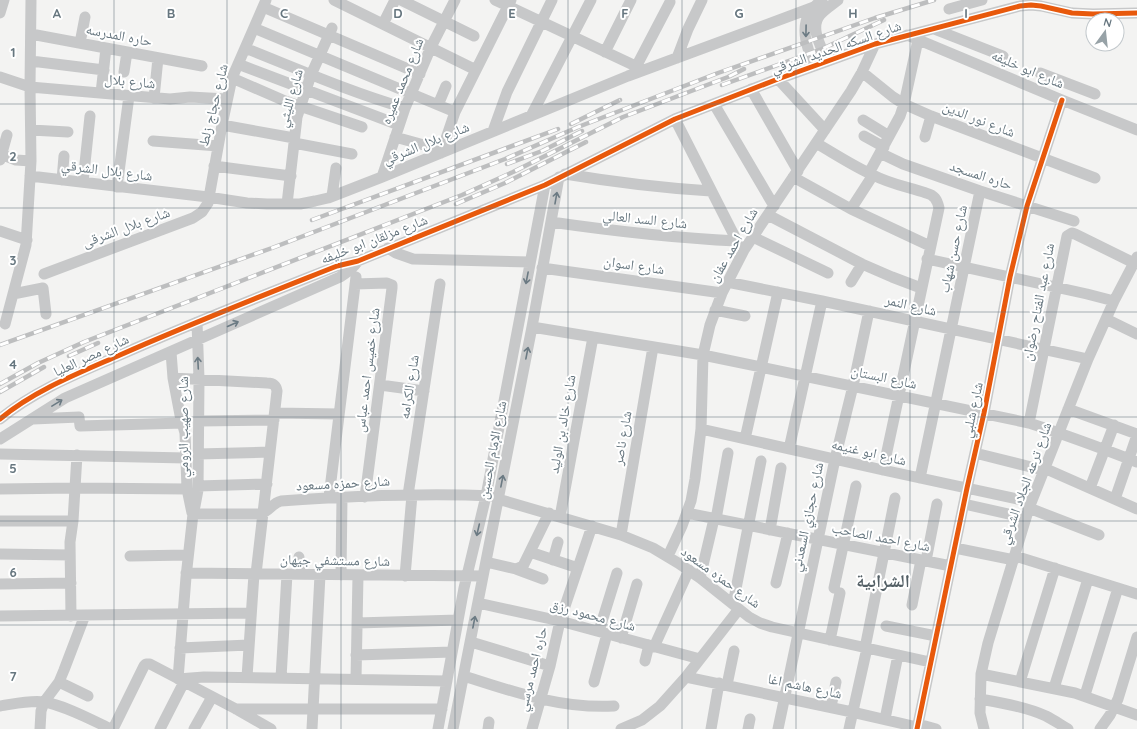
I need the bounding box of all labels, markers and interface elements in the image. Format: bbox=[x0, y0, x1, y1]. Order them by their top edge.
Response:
text: A bbox=[53, 5, 62, 21]
text: B bbox=[167, 5, 175, 21]
text: C bbox=[280, 5, 288, 21]
text: D bbox=[393, 5, 403, 21]
text: E bbox=[508, 5, 516, 21]
text: F bbox=[621, 5, 629, 21]
text: G bbox=[734, 5, 744, 21]
text: H bbox=[848, 5, 858, 21]
text: I bbox=[964, 5, 968, 21]
north arrow bbox=[1085, 12, 1125, 52]
text: N bbox=[1102, 15, 1113, 30]
street label: شارع السكه الحديد الشرقي bbox=[768, 16, 904, 80]
street label: حاره المدرسه bbox=[84, 20, 154, 50]
one-way arrow bbox=[802, 24, 810, 37]
street label: شارع محمد عميره bbox=[376, 35, 428, 127]
text: 1 bbox=[10, 44, 16, 60]
street label: شارع ابو خليفه bbox=[989, 46, 1067, 93]
street label: شارع حجاج زلط bbox=[194, 62, 233, 148]
street label: شارع الليثي bbox=[273, 67, 309, 130]
street label: شارع بلال bbox=[104, 70, 156, 93]
street label: شارع نور الدين bbox=[940, 97, 1018, 142]
street label: شارع بلال الشرقي bbox=[380, 117, 473, 171]
text: 2 bbox=[9, 148, 17, 164]
street label: شارع بلال الشرقي bbox=[60, 155, 154, 187]
street label: حاره المسجد bbox=[947, 156, 1015, 194]
one-way arrow bbox=[552, 192, 560, 205]
street label: شارع بلال الشرقى bbox=[80, 203, 173, 252]
street label: شارع حسن شهاب bbox=[935, 203, 972, 295]
street label: شارع احمد عفان bbox=[704, 204, 762, 286]
street label: شارع السد العالي bbox=[602, 206, 688, 235]
street label: شارع مزلقان ابو خليفه bbox=[318, 210, 430, 269]
street label: شارع عبد الفتاح رضوان bbox=[1018, 242, 1059, 363]
text: 3 bbox=[10, 252, 17, 268]
street label: شارع اسوان bbox=[602, 252, 665, 279]
one-way arrow bbox=[523, 271, 531, 284]
street label: شارع النمر bbox=[882, 290, 938, 321]
street label: شارع خميس احمد عباس bbox=[350, 307, 385, 434]
one-way arrow bbox=[226, 320, 238, 328]
street label: شارع مصر العليا bbox=[50, 330, 132, 381]
one-way arrow bbox=[523, 347, 531, 360]
street label: شارع الكرامه bbox=[395, 354, 424, 421]
text: 4 bbox=[9, 356, 17, 372]
one-way arrow bbox=[195, 357, 202, 370]
street label: شارع البستان bbox=[849, 361, 919, 394]
street label: شارع خالد بن الوليد bbox=[544, 373, 581, 475]
street label: شارع صهيب الرومي bbox=[174, 376, 195, 478]
street label: شارع شلبي bbox=[957, 380, 989, 440]
one-way arrow bbox=[51, 399, 63, 407]
street label: شارع الإمام الحسين bbox=[474, 399, 511, 501]
street label: شارع ناصر bbox=[608, 410, 637, 468]
street label: شارع ترعه الجلاد الشرقي bbox=[995, 419, 1058, 547]
street label: شارع ابو غنيمه bbox=[830, 435, 908, 470]
text: 5 bbox=[9, 460, 17, 476]
street label: شارع حجازي السعدني bbox=[787, 461, 830, 574]
street label: شارع حمزه مسعود bbox=[296, 472, 391, 495]
one-way arrow bbox=[498, 475, 506, 488]
street label: شارع احمد الصاحب bbox=[830, 519, 932, 556]
one-way arrow bbox=[474, 523, 482, 536]
street label: شارع حمزه مسعود bbox=[677, 542, 764, 613]
street label: شارع مستشفي جيهان bbox=[280, 550, 390, 573]
text: 6 bbox=[9, 564, 17, 580]
district label: الشرابية bbox=[856, 569, 910, 592]
street label: شارع محمود رزق bbox=[548, 595, 638, 636]
one-way arrow bbox=[471, 616, 479, 629]
street label: حاره احمد مرسي bbox=[513, 625, 554, 714]
text: 7 bbox=[9, 668, 17, 684]
street label: شارع هاشم اغا bbox=[766, 669, 844, 704]

